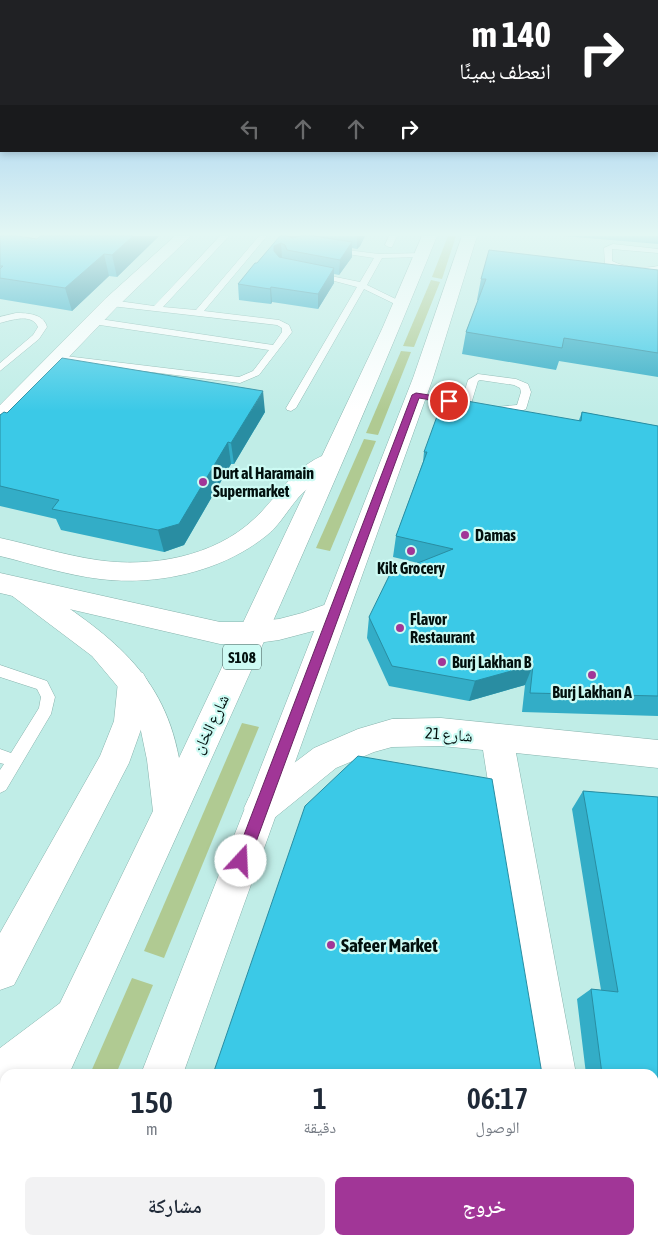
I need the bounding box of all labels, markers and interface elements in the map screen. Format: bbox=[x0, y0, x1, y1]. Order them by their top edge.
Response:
text: 140 m bbox=[472, 14, 551, 54]
icon: right bbox=[569, 20, 634, 85]
text: انعطف يمينًا bbox=[459, 58, 551, 84]
icon: left bbox=[236, 115, 264, 143]
icon: ahead bbox=[289, 115, 317, 143]
icon: ahead bbox=[342, 115, 370, 143]
icon: right bbox=[395, 115, 423, 143]
pin bbox=[428, 380, 470, 422]
icon: arrive bbox=[435, 387, 463, 415]
place label: Durt al Haramain Supermarket bbox=[213, 464, 314, 500]
marker: Durt al Haramain Supermarket bbox=[197, 476, 209, 488]
place label: Damas bbox=[475, 526, 516, 544]
marker: Damas bbox=[459, 529, 471, 541]
marker: Kilt Grocery bbox=[405, 545, 417, 557]
place label: Kilt Grocery bbox=[377, 559, 445, 577]
place label: Flavor Restaurant bbox=[410, 610, 475, 646]
marker: Flavor Restaurant bbox=[394, 622, 406, 634]
road number: S108 bbox=[223, 644, 261, 670]
place label: Burj Lakhan B bbox=[452, 653, 532, 671]
marker: Burj Lakhan B bbox=[436, 656, 448, 668]
marker: Burj Lakhan A bbox=[586, 669, 598, 681]
place label: Burj Lakhan A bbox=[552, 683, 632, 701]
street label: شارع الخان bbox=[188, 691, 234, 758]
street label: شارع 21 bbox=[424, 723, 473, 747]
position arrow bbox=[214, 834, 266, 886]
place label: Safeer Market bbox=[341, 934, 438, 956]
marker: Safeer Market bbox=[325, 939, 337, 951]
text: 1 bbox=[313, 1081, 327, 1115]
text: 06:17 bbox=[467, 1081, 528, 1115]
text: 150 bbox=[131, 1085, 173, 1119]
text: دقيقة bbox=[304, 1118, 336, 1136]
text: الوصول bbox=[475, 1118, 520, 1136]
text: m bbox=[146, 1120, 158, 1138]
button: مشاركة bbox=[25, 1177, 325, 1235]
button: خروج bbox=[335, 1177, 634, 1235]

